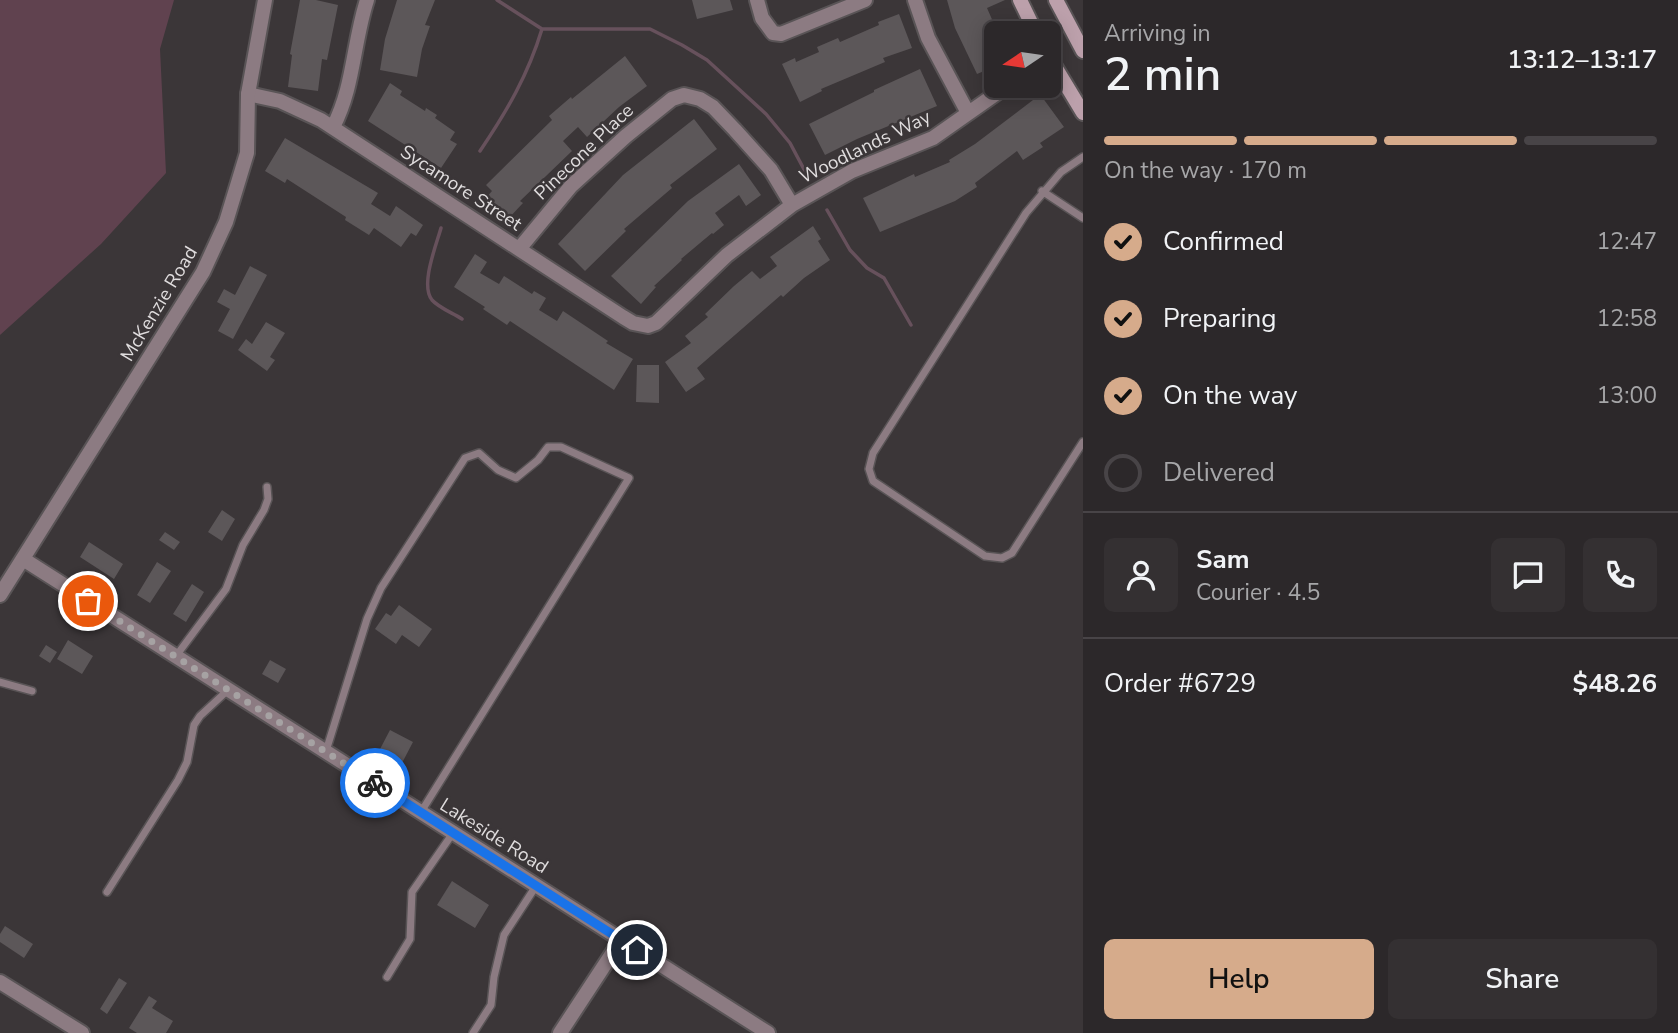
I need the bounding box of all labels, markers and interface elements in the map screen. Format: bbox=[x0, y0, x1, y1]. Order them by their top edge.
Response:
text: Arriving in bbox=[1104, 18, 1211, 49]
north arrow bbox=[984, 21, 1060, 98]
map controls bbox=[984, 21, 1061, 98]
text: 13:12–13:17 bbox=[1507, 42, 1657, 77]
text: 2 min bbox=[1104, 43, 1221, 106]
street label: Pinecone Place bbox=[529, 98, 639, 206]
street label: Woodlands Way bbox=[795, 104, 935, 190]
street label: Sycamore Street bbox=[395, 139, 527, 237]
text: On the way · 170 m bbox=[1104, 155, 1307, 186]
icon: check bbox=[1104, 223, 1142, 261]
text: Confirmed bbox=[1163, 224, 1284, 259]
text: 12:47 bbox=[1597, 226, 1657, 257]
street label: McKenzie Road bbox=[114, 242, 204, 366]
icon: check bbox=[1104, 300, 1142, 338]
text: Preparing bbox=[1163, 301, 1276, 336]
text: 12:58 bbox=[1597, 303, 1657, 334]
icon: check bbox=[1104, 377, 1142, 415]
text: On the way bbox=[1163, 378, 1297, 413]
text: 13:00 bbox=[1597, 380, 1657, 411]
text: Delivered bbox=[1163, 455, 1275, 490]
button: person bbox=[1104, 538, 1178, 612]
button: chat bbox=[1491, 538, 1565, 612]
button: phone bbox=[1583, 538, 1657, 612]
text: Sam bbox=[1196, 542, 1249, 577]
pin bbox=[58, 571, 118, 631]
text: Courier · 4.5 bbox=[1196, 577, 1320, 608]
icon: bag bbox=[69, 582, 107, 620]
text: Order #6729 bbox=[1104, 666, 1256, 701]
text: $48.26 bbox=[1573, 666, 1657, 701]
courier bbox=[340, 748, 410, 818]
icon: bike bbox=[356, 764, 394, 802]
street label: Lakeside Road bbox=[435, 792, 553, 880]
pin bbox=[607, 920, 667, 980]
icon: home bbox=[618, 931, 656, 969]
button: Help bbox=[1104, 939, 1374, 1019]
button: Share bbox=[1388, 939, 1657, 1019]

